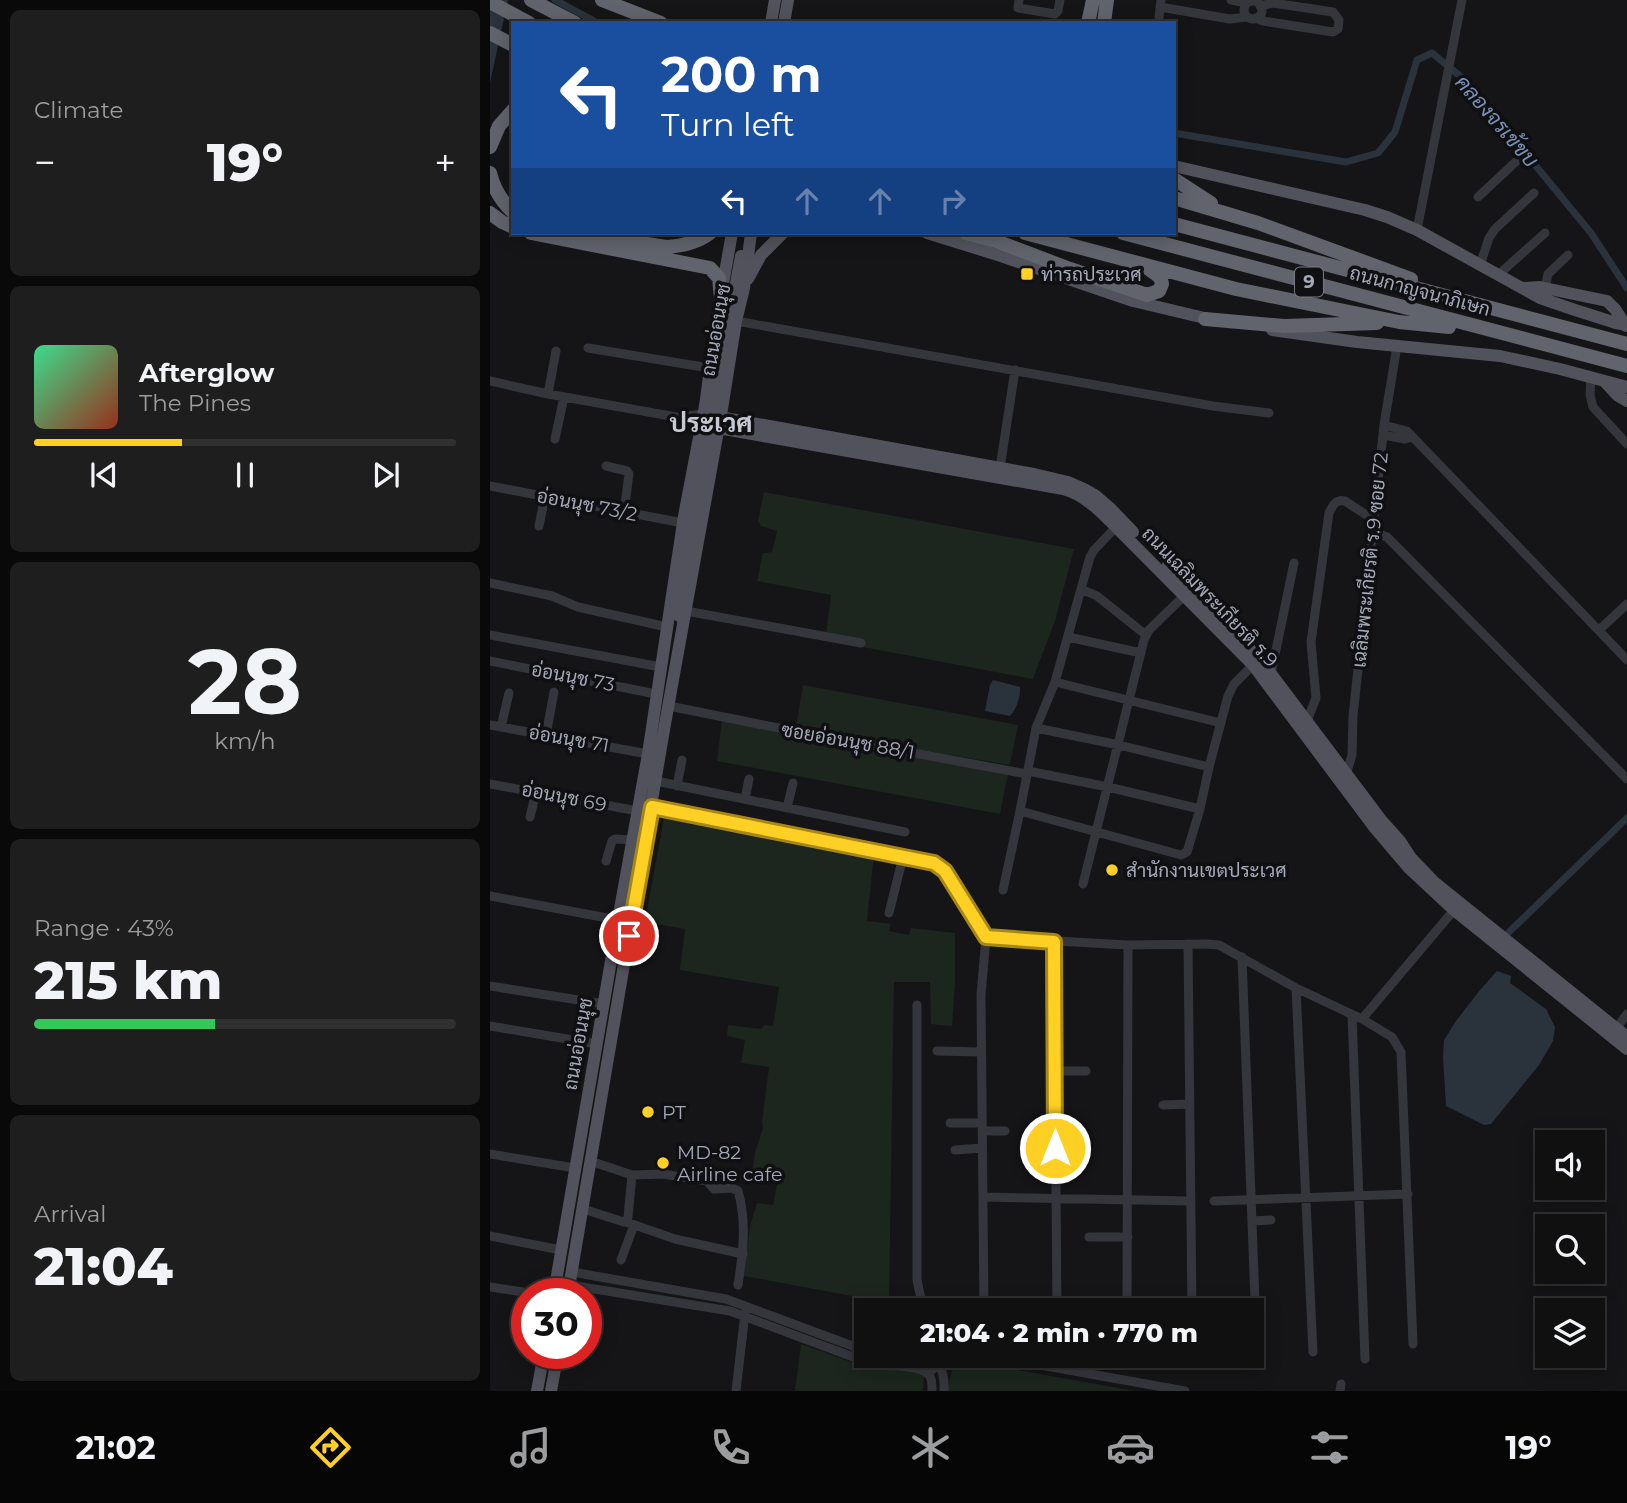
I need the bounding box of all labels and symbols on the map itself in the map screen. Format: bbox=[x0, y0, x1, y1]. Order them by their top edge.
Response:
water label: คลองจรเข้ขบ bbox=[1450, 70, 1544, 172]
street label: ถนนกาญจนาภิเษก bbox=[1347, 261, 1493, 321]
place label: ท่ารถประเวศ bbox=[1041, 263, 1142, 286]
marker: ท่ารถประเวศ bbox=[1019, 266, 1035, 282]
road number: 9 bbox=[1295, 268, 1323, 296]
street label: ถนนอ่อนนุช bbox=[697, 282, 736, 378]
district label: ประเวศ bbox=[669, 407, 753, 439]
street label: เฉลิมพระเกียรติ ร.9 ซอย 72 bbox=[1346, 451, 1393, 669]
street label: อ่อนนุช 73/2 bbox=[535, 484, 639, 527]
street label: ถนนเฉลิมพระเกียรติ ร.9 bbox=[1137, 521, 1284, 672]
street label: อ่อนนุช 73 bbox=[529, 658, 617, 697]
street label: ซอยอ่อนนุช 88/1 bbox=[779, 718, 916, 765]
street label: อ่อนนุช 71 bbox=[527, 721, 611, 758]
street label: อ่อนนุช 69 bbox=[519, 777, 608, 817]
place label: สำนักงานเขตประเวศ bbox=[1126, 859, 1287, 882]
marker: สำนักงานเขตประเวศ bbox=[1104, 862, 1120, 878]
pin bbox=[599, 906, 659, 966]
street label: ถนนอ่อนนุช bbox=[559, 996, 598, 1092]
place label: PT bbox=[662, 1101, 686, 1124]
marker: PT bbox=[640, 1104, 656, 1120]
position arrow bbox=[1018, 1111, 1092, 1185]
place label: MD-82 Airline cafe bbox=[677, 1141, 782, 1186]
marker: MD-82 Airline cafe bbox=[655, 1155, 671, 1171]
speed limit sign: 30 bbox=[511, 1278, 602, 1369]

